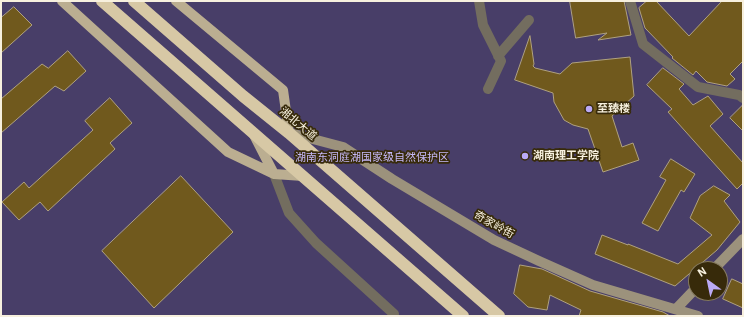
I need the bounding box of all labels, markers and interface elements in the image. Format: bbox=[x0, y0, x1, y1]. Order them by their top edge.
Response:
place label: 至臻楼 bbox=[597, 102, 630, 116]
marker: 至臻楼 bbox=[584, 104, 594, 114]
street label: 湘北大道 bbox=[277, 105, 319, 143]
place label: 湖南理工学院 bbox=[533, 149, 599, 163]
park label: 湖南东洞庭湖国家级自然保护区 bbox=[295, 151, 449, 165]
marker: 湖南理工学院 bbox=[520, 151, 530, 161]
street label: 奇家岭街 bbox=[472, 209, 516, 241]
north arrow bbox=[688, 261, 728, 301]
text: N bbox=[695, 264, 709, 280]

